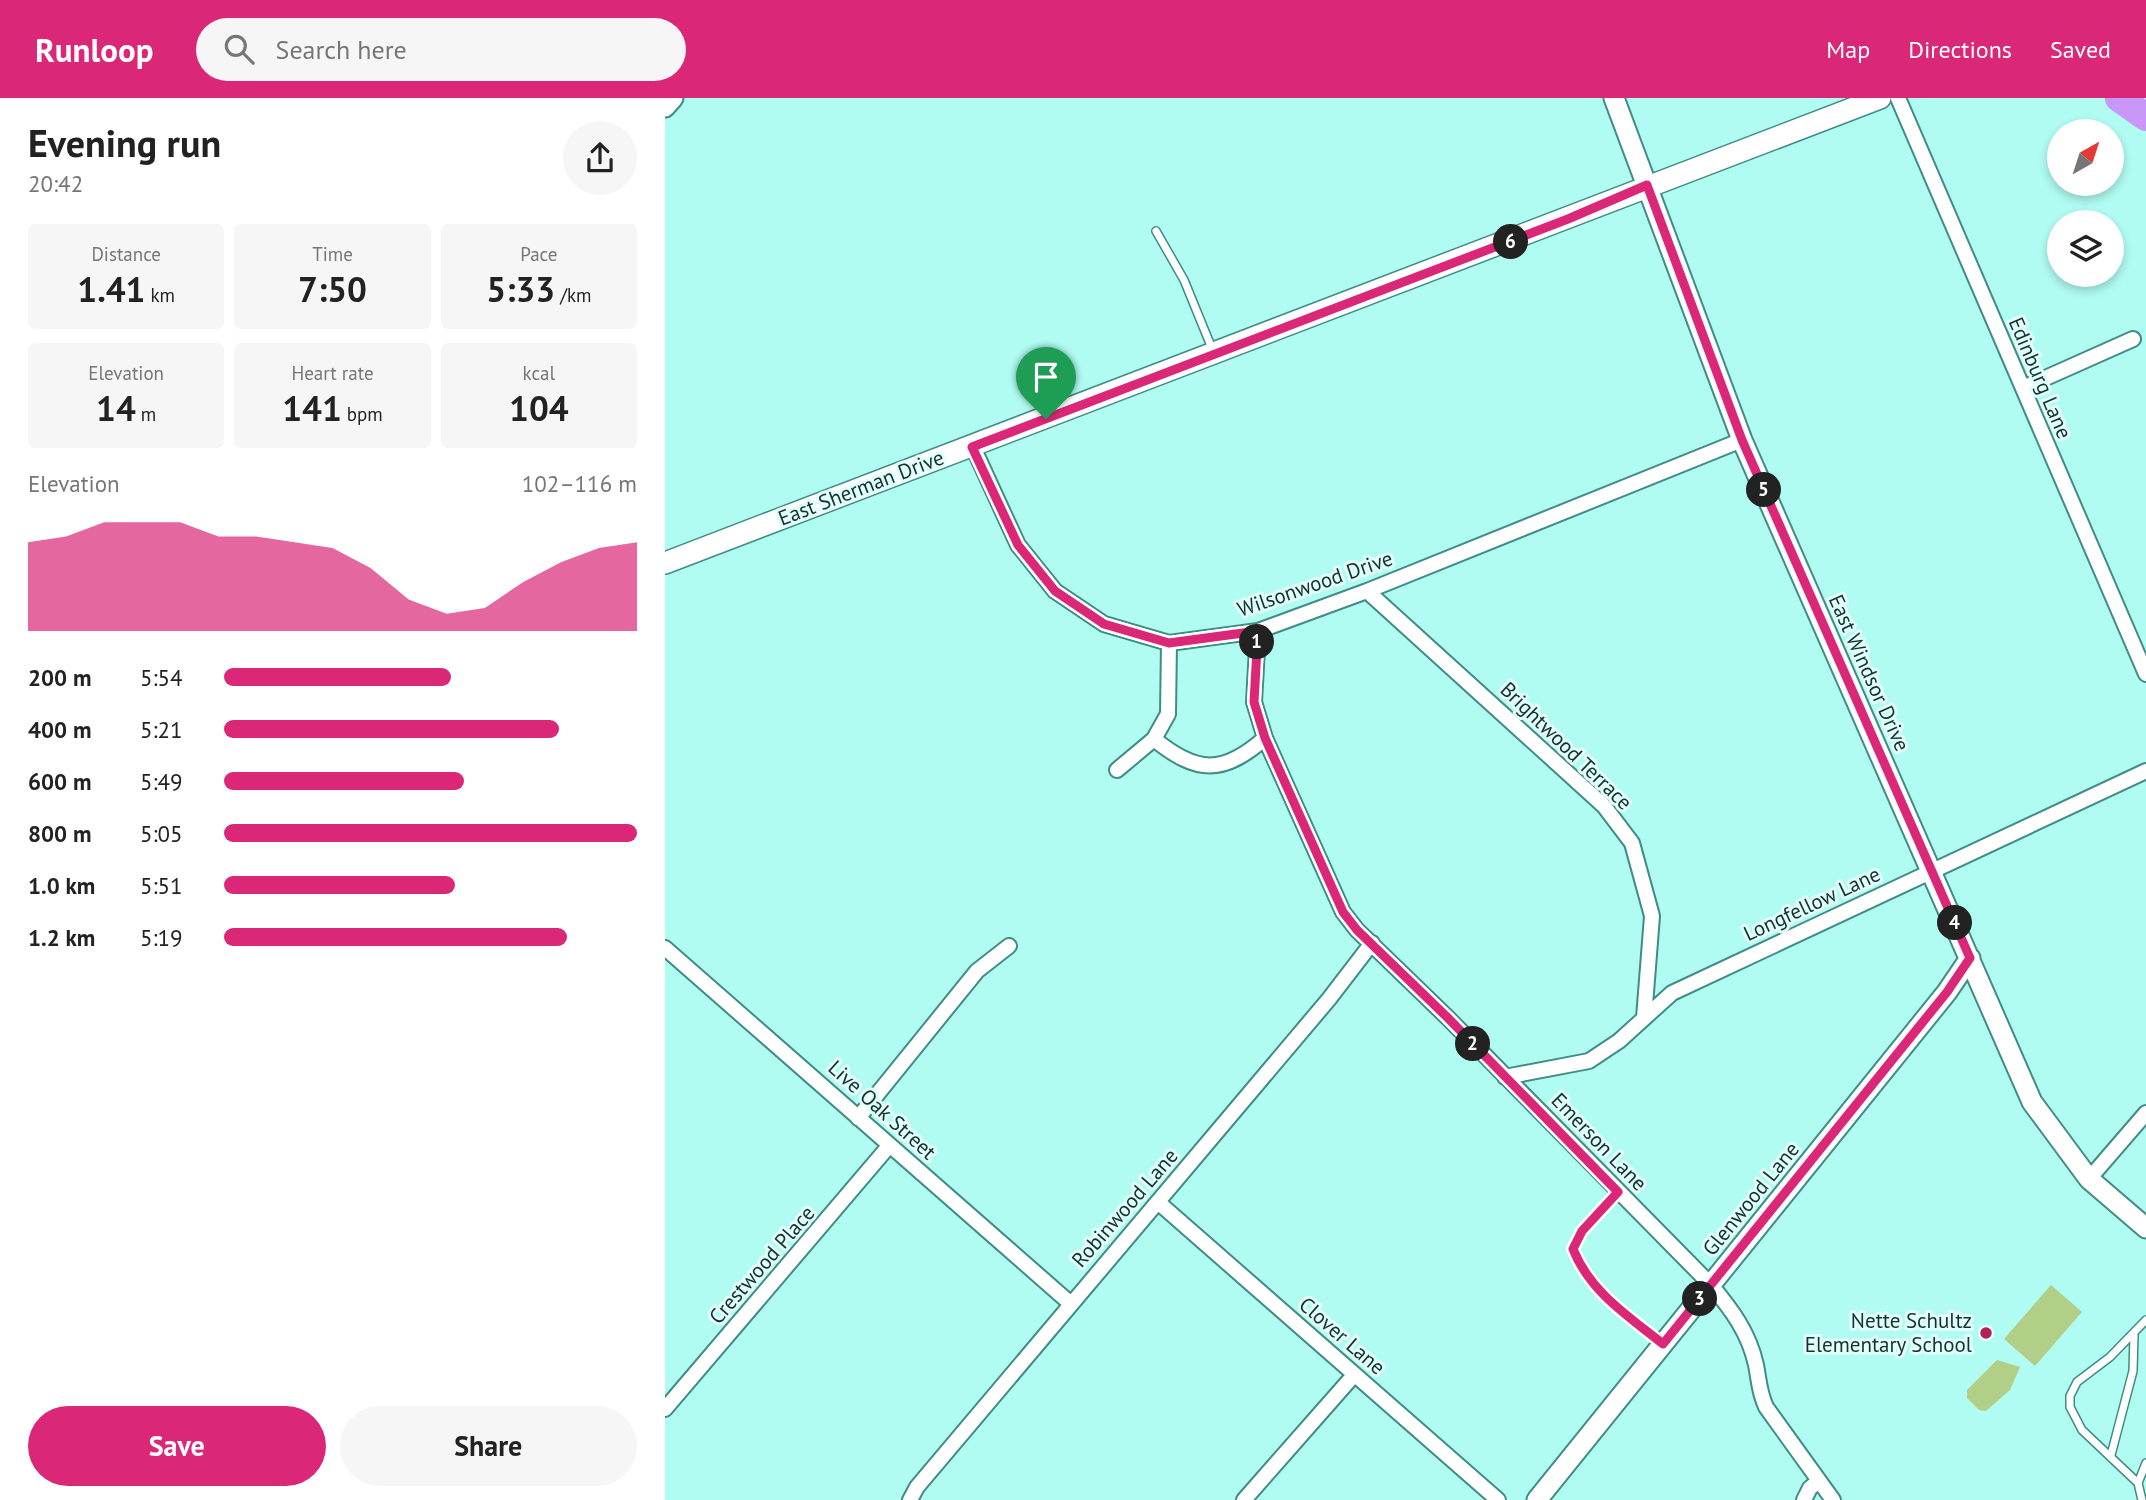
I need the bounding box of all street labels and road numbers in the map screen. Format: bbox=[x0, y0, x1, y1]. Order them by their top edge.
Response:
street label: Edinburg Lane bbox=[2003, 313, 2078, 443]
street label: East Sherman Drive bbox=[774, 444, 947, 532]
street label: Wilsonwood Drive bbox=[1234, 544, 1396, 623]
street label: East Windsor Drive bbox=[1823, 590, 1916, 755]
street label: Brightwood Terrace bbox=[1495, 676, 1638, 815]
street label: Longfellow Lane bbox=[1739, 860, 1884, 947]
street label: Live Oak Street bbox=[823, 1054, 942, 1165]
street label: Emerson Lane bbox=[1546, 1087, 1653, 1196]
street label: Glenwood Lane bbox=[1696, 1136, 1805, 1261]
street label: Robinwood Lane bbox=[1066, 1143, 1184, 1273]
street label: Crestwood Place bbox=[703, 1200, 820, 1329]
street label: Clover Lane bbox=[1294, 1291, 1391, 1380]

